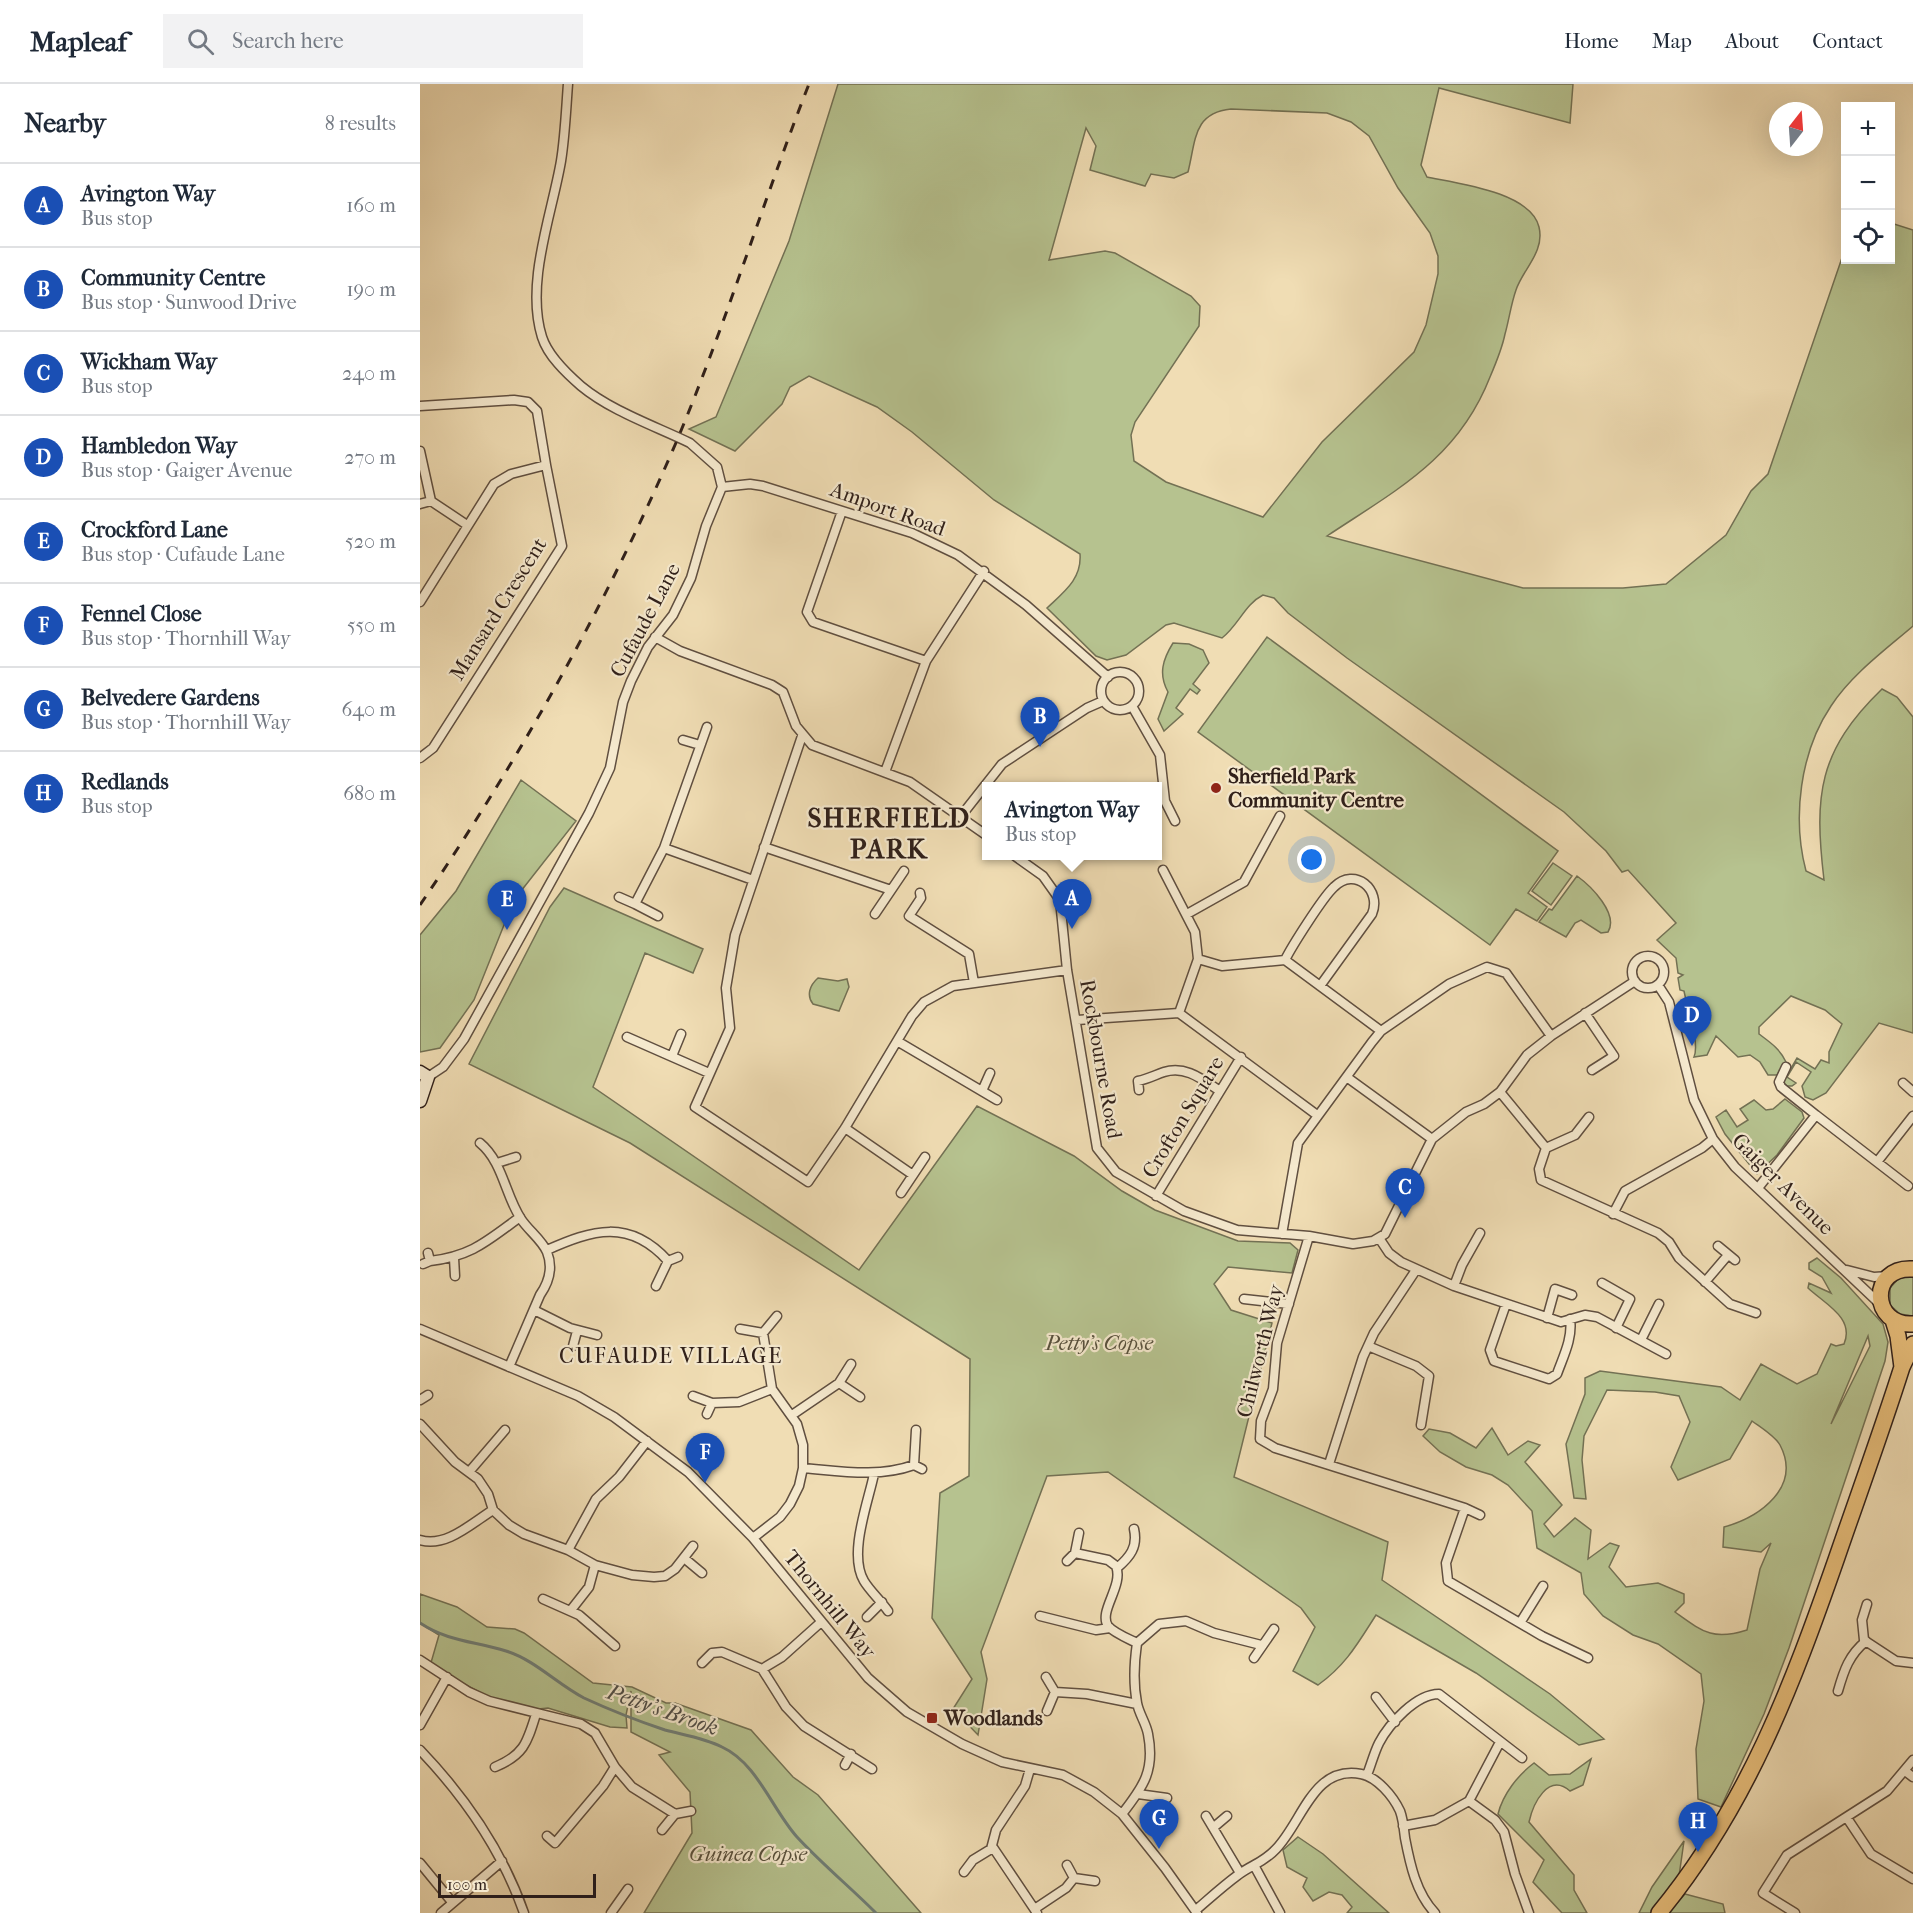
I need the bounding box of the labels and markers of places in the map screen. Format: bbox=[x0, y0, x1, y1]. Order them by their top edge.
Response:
pin: B bbox=[1020, 698, 1060, 747]
place label: Sherfield Park Community Centre bbox=[1228, 764, 1405, 812]
marker: Sherfield Park Community Centre bbox=[1209, 781, 1223, 795]
pin: E bbox=[488, 880, 526, 930]
pin: A bbox=[1052, 880, 1092, 929]
pin: D bbox=[1672, 996, 1712, 1046]
pin: C bbox=[1386, 1168, 1424, 1218]
pin: F bbox=[686, 1434, 724, 1483]
place label: Woodlands bbox=[943, 1706, 1043, 1730]
marker: Woodlands bbox=[925, 1711, 939, 1725]
pin: G bbox=[1140, 1800, 1178, 1849]
pin: H bbox=[1678, 1802, 1718, 1852]

